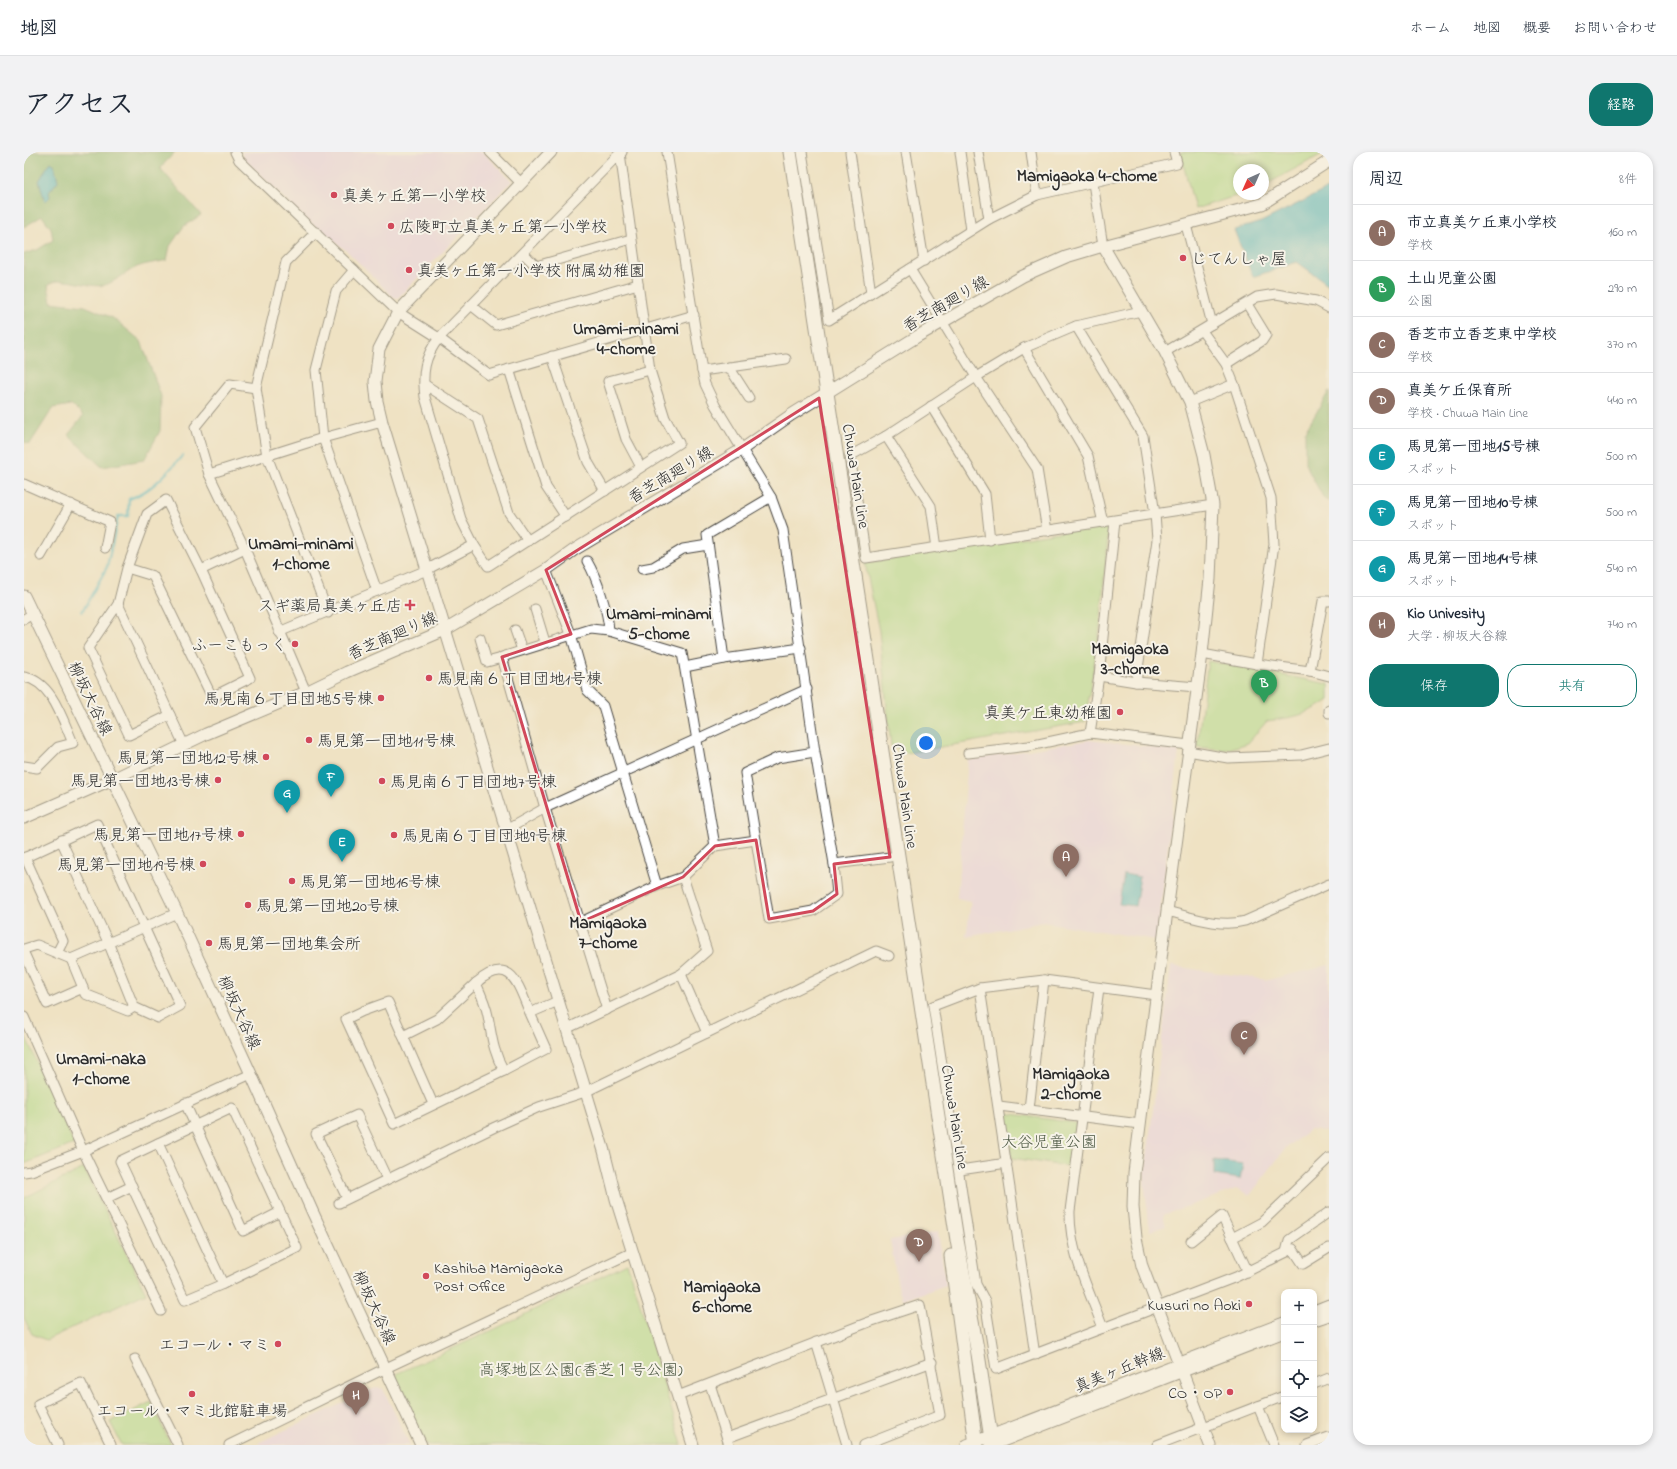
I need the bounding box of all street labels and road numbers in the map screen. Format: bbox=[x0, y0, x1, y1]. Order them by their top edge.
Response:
street label: 香芝南廻り線 bbox=[898, 270, 994, 339]
street label: Chuwa Main Line bbox=[835, 422, 875, 531]
street label: 香芝南廻り線 bbox=[624, 441, 718, 511]
street label: 香芝南廻り線 bbox=[344, 606, 442, 667]
street label: 柳坂大谷線 bbox=[61, 658, 118, 740]
street label: Chuwa Main Line bbox=[885, 742, 923, 851]
street label: 柳坂大谷線 bbox=[210, 972, 266, 1054]
street label: Chuwa Main Line bbox=[934, 1063, 974, 1172]
street label: 柳坂大谷線 bbox=[345, 1267, 401, 1349]
street label: 真美ヶ丘幹線 bbox=[1071, 1342, 1169, 1400]

